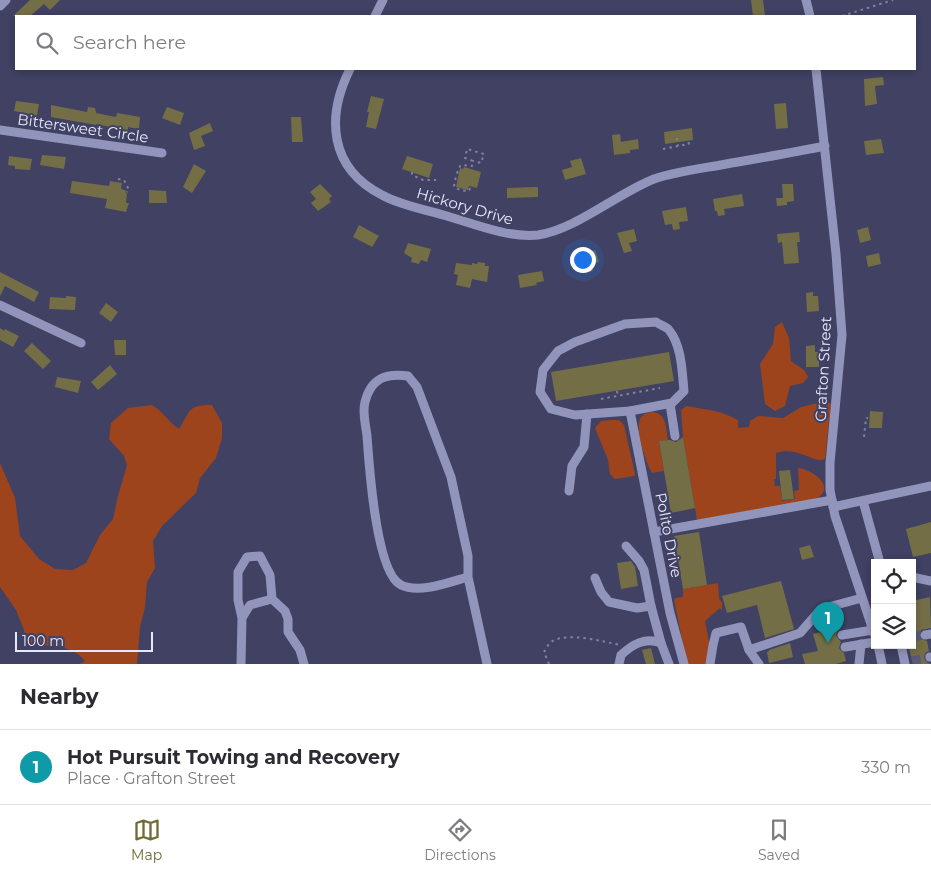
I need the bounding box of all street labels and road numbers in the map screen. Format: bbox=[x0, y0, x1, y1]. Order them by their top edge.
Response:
street label: Bittersweet Circle bbox=[16, 109, 150, 147]
street label: Hickory Drive bbox=[414, 183, 516, 229]
street label: Grafton Street bbox=[811, 316, 835, 422]
street label: Polito Drive bbox=[651, 491, 687, 579]

